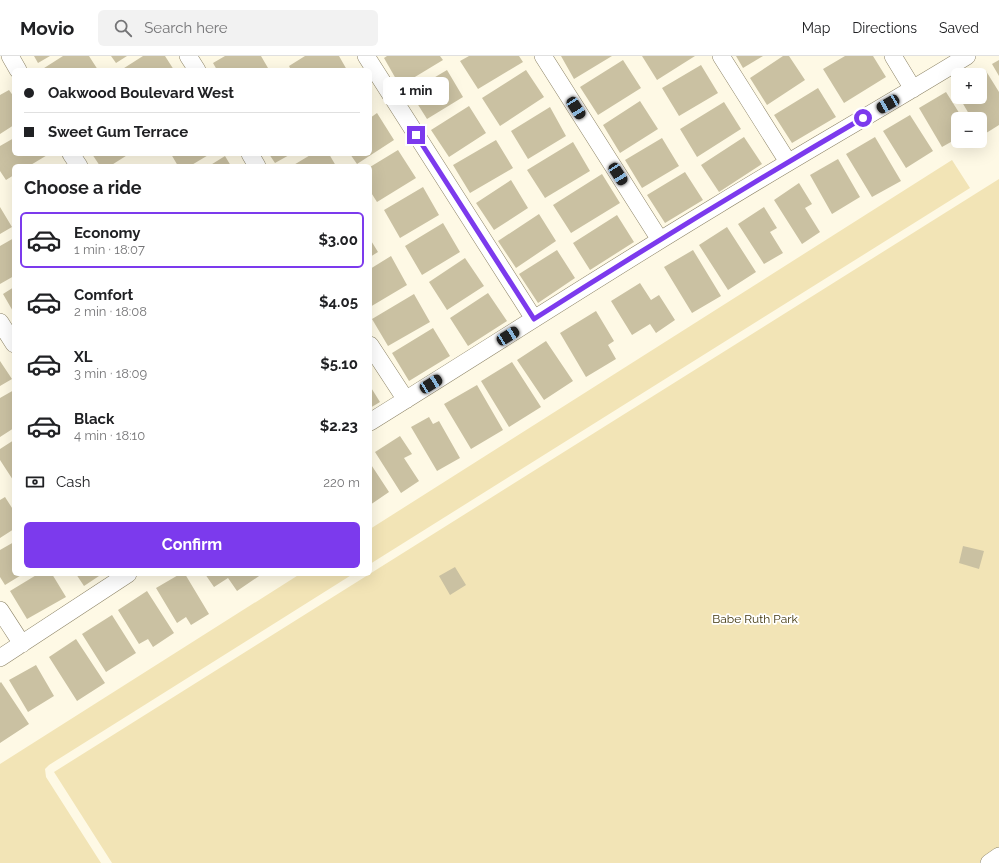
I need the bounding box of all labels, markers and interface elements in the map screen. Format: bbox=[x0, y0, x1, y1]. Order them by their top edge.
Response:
search box bbox=[98, 10, 378, 46]
text: Movio bbox=[20, 17, 74, 39]
icon: search bbox=[112, 17, 134, 39]
text: Search here bbox=[144, 19, 228, 37]
text: Map bbox=[802, 20, 830, 36]
text: Directions bbox=[852, 20, 917, 36]
text: Saved bbox=[939, 20, 979, 36]
map controls bbox=[951, 68, 987, 148]
button: + bbox=[951, 68, 987, 104]
callout: 1 min bbox=[383, 77, 449, 105]
text: 1 min bbox=[400, 83, 432, 98]
text: Oakwood Boulevard West bbox=[48, 84, 234, 102]
car bbox=[875, 93, 901, 115]
car bbox=[564, 95, 588, 121]
route start bbox=[854, 109, 872, 127]
button: − bbox=[951, 112, 987, 148]
text: Sweet Gum Terrace bbox=[48, 123, 188, 141]
route end bbox=[407, 126, 425, 144]
car bbox=[606, 161, 630, 187]
text: Choose a ride bbox=[24, 177, 142, 198]
icon: car bbox=[26, 222, 62, 258]
text: Economy bbox=[74, 224, 141, 242]
text: $3.00 bbox=[318, 231, 358, 249]
text: 1 min · 18:07 bbox=[74, 242, 145, 257]
icon: car bbox=[26, 284, 62, 320]
text: Comfort bbox=[74, 286, 133, 304]
text: $4.05 bbox=[319, 293, 358, 311]
text: 2 min · 18:08 bbox=[74, 304, 147, 319]
car bbox=[495, 325, 521, 347]
icon: car bbox=[26, 346, 62, 382]
text: XL bbox=[74, 348, 92, 366]
text: $5.10 bbox=[320, 355, 358, 373]
text: 3 min · 18:09 bbox=[74, 366, 147, 381]
car bbox=[418, 373, 444, 395]
icon: car bbox=[26, 408, 62, 444]
text: Black bbox=[74, 410, 114, 428]
text: $2.23 bbox=[320, 417, 358, 435]
text: 4 min · 18:10 bbox=[74, 428, 145, 443]
icon: cash bbox=[24, 471, 46, 493]
text: Cash bbox=[56, 473, 90, 491]
text: 220 m bbox=[323, 475, 360, 490]
button: Confirm bbox=[24, 522, 360, 568]
park label: Babe Ruth Park bbox=[712, 612, 798, 626]

